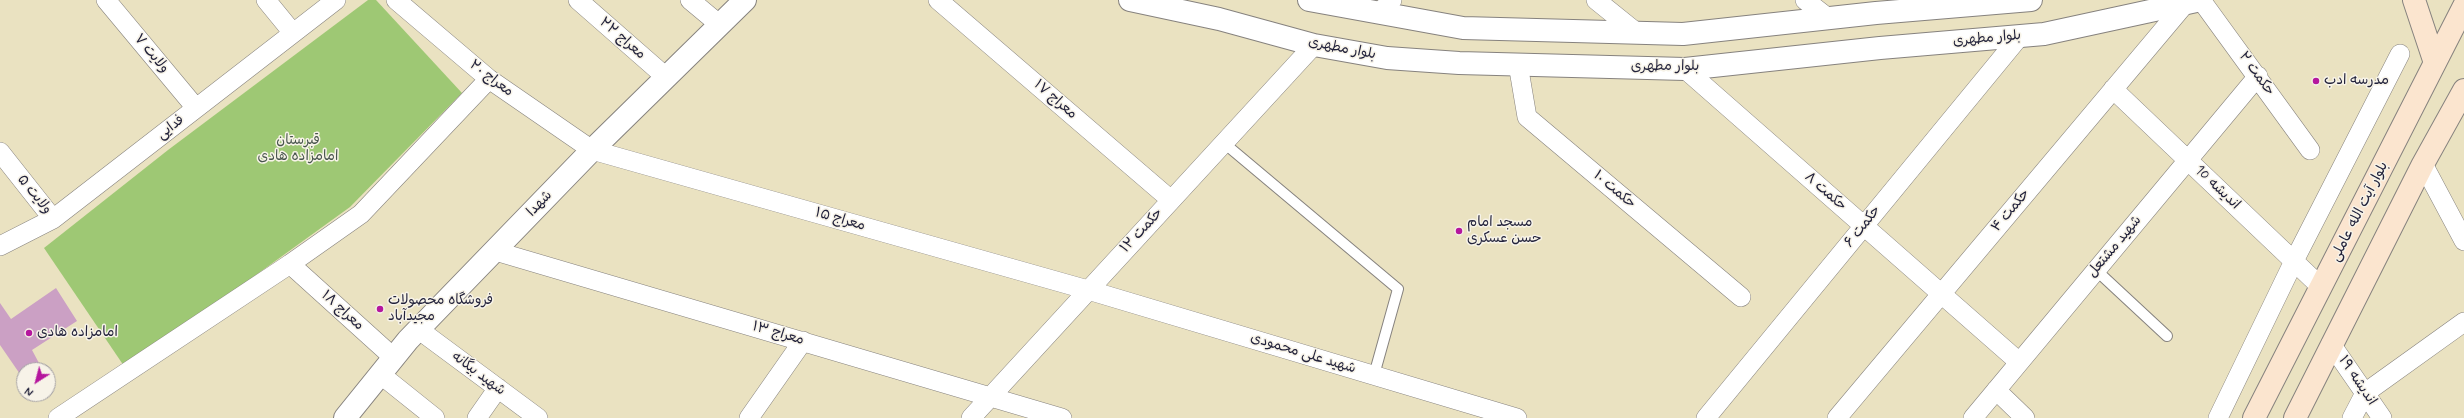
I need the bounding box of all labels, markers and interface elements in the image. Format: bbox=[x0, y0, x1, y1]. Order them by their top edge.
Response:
street label: معراج ۲۲ bbox=[596, 14, 648, 64]
street label: بلوار مطهری bbox=[1952, 28, 2022, 50]
street label: ولایت ۷ bbox=[130, 31, 172, 77]
street label: بلوار مطهری bbox=[1307, 34, 1377, 64]
street label: حکمت ۲ bbox=[2235, 49, 2277, 99]
street label: معراج ۲۰ bbox=[466, 57, 516, 101]
street label: بلوار مطهری bbox=[1631, 59, 1699, 75]
place label: مدرسه ادب bbox=[2324, 73, 2389, 89]
marker: مدرسه ادب bbox=[2311, 76, 2321, 86]
street label: معراج ۱۷ bbox=[1030, 77, 1080, 123]
street label: فدایی bbox=[154, 112, 188, 144]
park label: قبرستان امامزاده هادی bbox=[258, 133, 338, 166]
street label: بلوار آیت‌ الله عاملی bbox=[2328, 159, 2392, 265]
street label: اندیشه 10 bbox=[2191, 162, 2243, 214]
street label: حکمت ۱۰ bbox=[1589, 167, 1639, 213]
street label: حکمت ۸ bbox=[1801, 169, 1849, 215]
street label: ولایت ۵ bbox=[13, 172, 55, 218]
street label: حکمت ۴ bbox=[1988, 186, 2034, 236]
street label: شهدا bbox=[524, 188, 556, 220]
street label: حکمت ۶ bbox=[1841, 203, 1885, 251]
street label: معراج ۱۵ bbox=[813, 205, 867, 235]
street label: حکمت ۱۲ bbox=[1117, 205, 1167, 257]
street label: شهید مشتعل bbox=[2084, 213, 2146, 281]
place label: مسجد امام حسن عسکری bbox=[1467, 215, 1542, 248]
marker: مسجد امام حسن عسکری bbox=[1454, 226, 1464, 236]
street label: معراج ۱۸ bbox=[317, 288, 367, 334]
place label: فروشگاه محصولات مجیدآباد bbox=[388, 293, 493, 326]
marker: فروشگاه محصولات مجیدآباد bbox=[375, 304, 385, 314]
street label: معراج ۱۳ bbox=[750, 319, 806, 349]
place label: امامزاده هادی bbox=[37, 325, 118, 341]
marker: امامزاده هادی bbox=[24, 328, 34, 338]
street label: شهید علی محمودی bbox=[1248, 330, 1358, 378]
street label: شهید بیگانه bbox=[448, 348, 508, 400]
street label: اندیشه ۱۹ bbox=[2334, 353, 2380, 409]
north arrow bbox=[16, 362, 56, 402]
text: N bbox=[22, 383, 37, 399]

